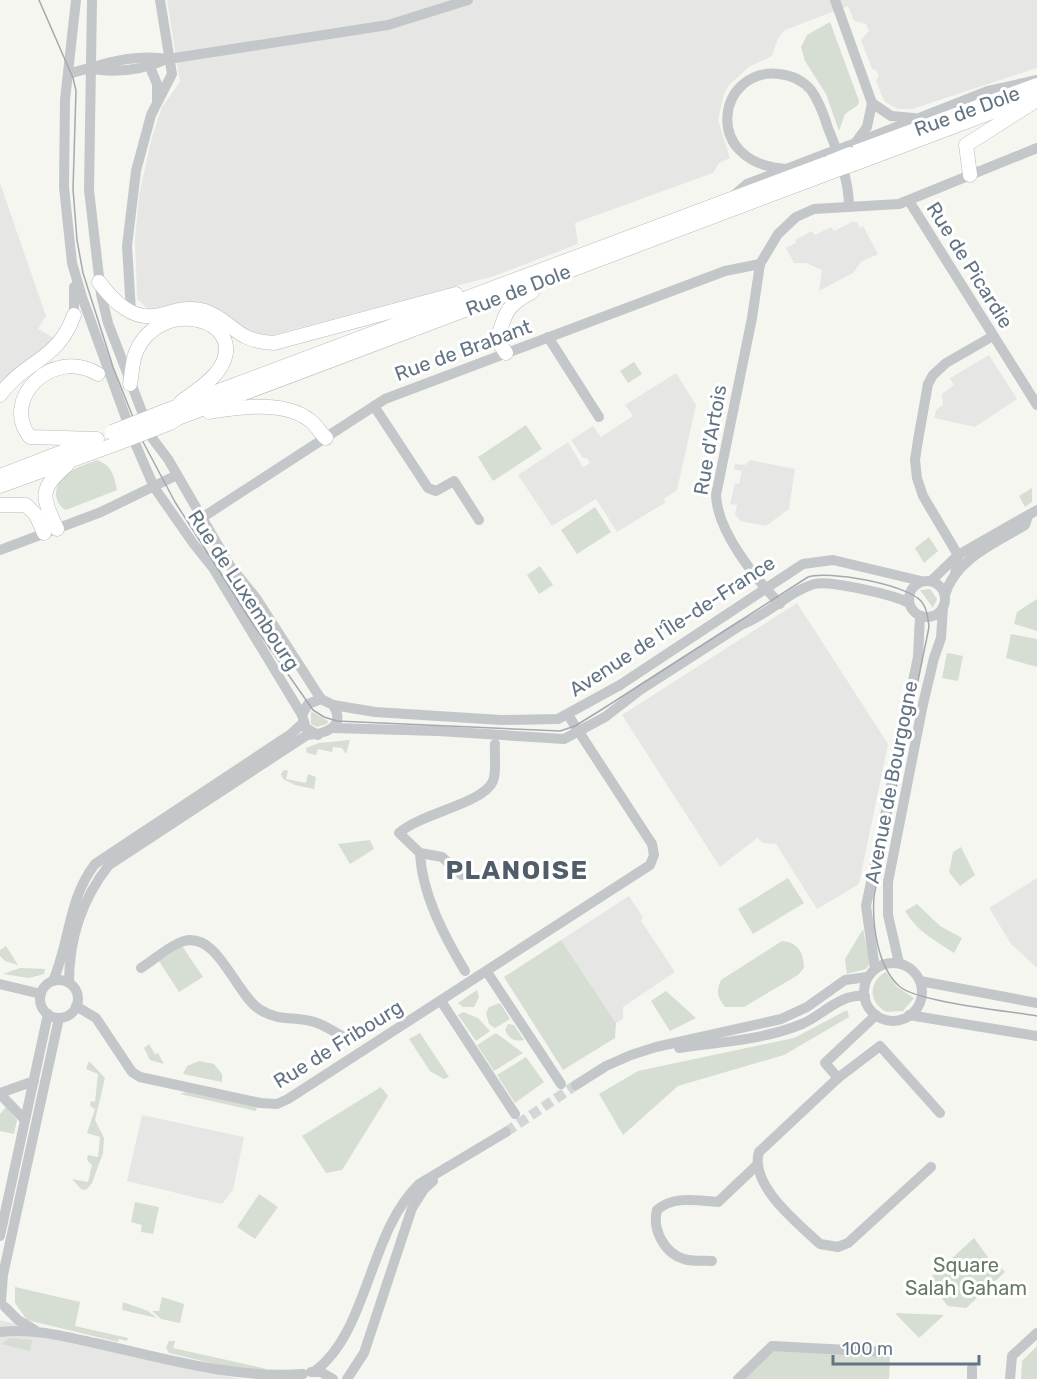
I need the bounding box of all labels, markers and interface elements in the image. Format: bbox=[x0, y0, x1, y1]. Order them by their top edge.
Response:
street label: Rue de Dole bbox=[911, 81, 1023, 141]
street label: Rue de Picardie bbox=[922, 197, 1018, 333]
street label: Rue de Dole bbox=[462, 259, 574, 321]
street label: Rue de Brabant bbox=[391, 314, 535, 386]
street label: Rue d'Artois bbox=[689, 383, 731, 497]
street label: Rue de Luxembourg bbox=[183, 505, 305, 675]
street label: Avenue de l’Île-de-France bbox=[565, 550, 779, 702]
street label: Avenue de Bourgogne bbox=[860, 679, 922, 885]
district label: PLANOISE bbox=[445, 855, 589, 886]
street label: Rue de Fribourg bbox=[269, 995, 407, 1093]
park label: Square Salah Gaham bbox=[905, 1253, 1027, 1300]
scale bar bbox=[833, 1328, 978, 1366]
text: 100 m bbox=[842, 1338, 893, 1360]

